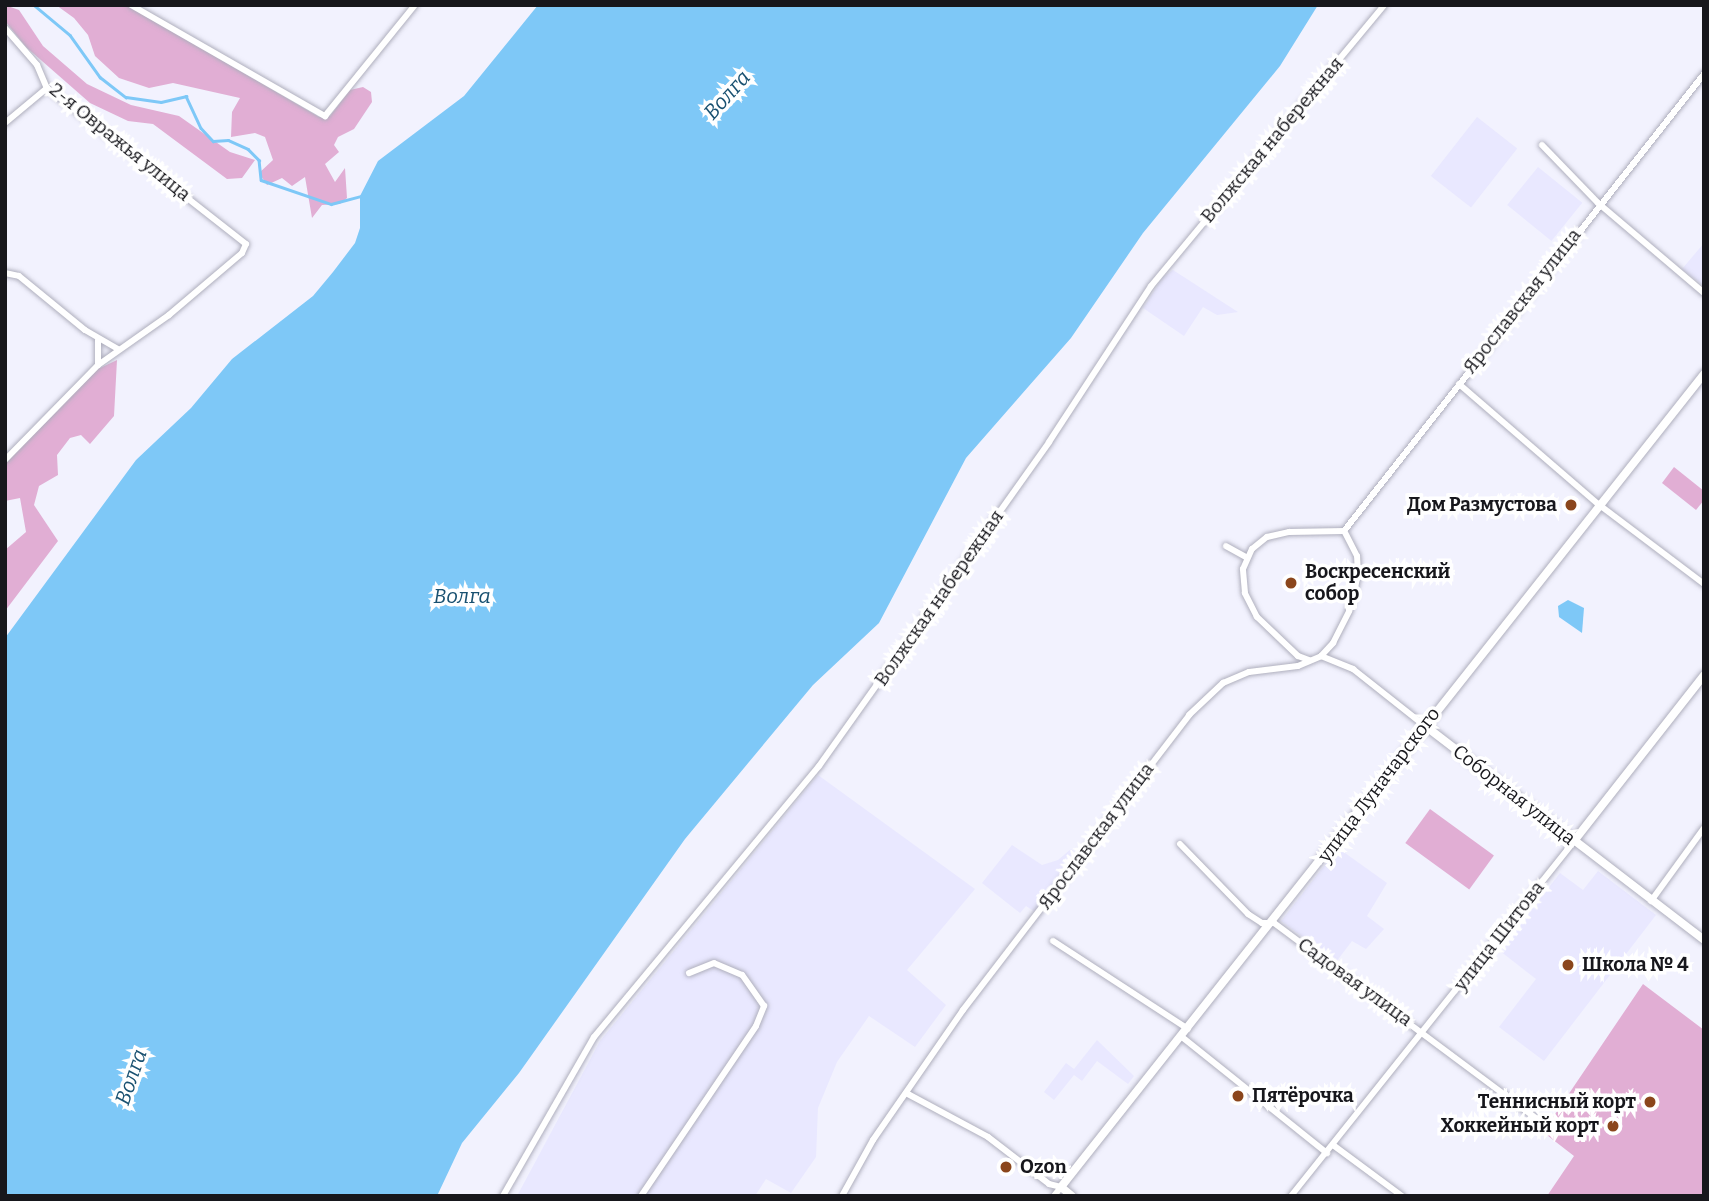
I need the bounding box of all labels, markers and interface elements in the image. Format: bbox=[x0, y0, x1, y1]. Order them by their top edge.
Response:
street label: Волжская набережная bbox=[1196, 53, 1348, 227]
water label: Волга bbox=[698, 65, 756, 125]
street label: 2-я Овражья улица bbox=[45, 78, 195, 206]
street label: Ярославская улица bbox=[1458, 224, 1586, 378]
place label: Дом Размустова bbox=[1407, 494, 1557, 516]
marker: Дом Размустова bbox=[1563, 497, 1579, 513]
street label: Волжская набережная bbox=[870, 506, 1008, 690]
place label: Воскресенский собор bbox=[1305, 561, 1450, 605]
marker: Воскресенский собор bbox=[1283, 575, 1299, 591]
water label: Волга bbox=[433, 583, 491, 609]
street label: улица Луначарского bbox=[1313, 703, 1445, 867]
street label: Соборная улица bbox=[1448, 740, 1580, 850]
street label: Ярославская улица bbox=[1033, 758, 1159, 914]
street label: улица Шитова bbox=[1449, 877, 1549, 995]
street label: Садовая улица bbox=[1293, 933, 1417, 1031]
place label: Школа № 4 bbox=[1582, 954, 1689, 976]
marker: Школа № 4 bbox=[1560, 957, 1576, 973]
water label: Волга bbox=[110, 1046, 152, 1108]
place label: Пятёрочка bbox=[1252, 1085, 1354, 1107]
marker: Пятёрочка bbox=[1230, 1088, 1246, 1104]
place label: Теннисный корт bbox=[1478, 1091, 1636, 1113]
marker: Теннисный корт bbox=[1642, 1094, 1658, 1110]
place label: Хоккейный корт bbox=[1440, 1115, 1599, 1137]
marker: Хоккейный корт bbox=[1605, 1118, 1621, 1134]
place label: Ozon bbox=[1020, 1156, 1067, 1178]
marker: Ozon bbox=[998, 1159, 1014, 1175]

